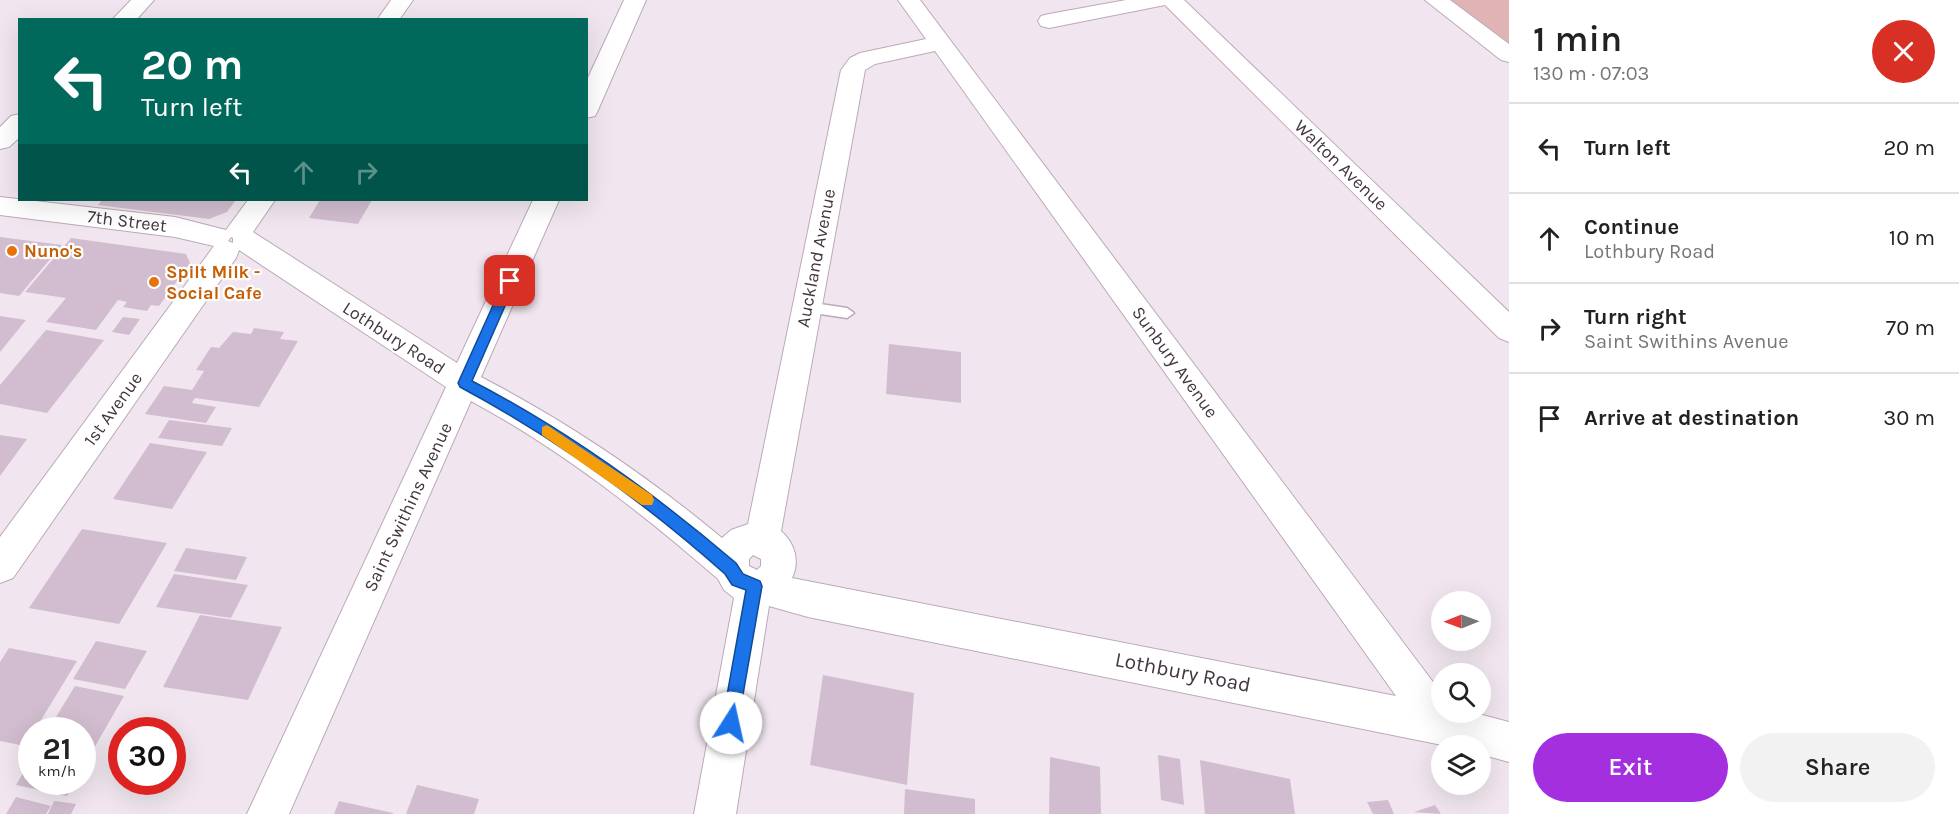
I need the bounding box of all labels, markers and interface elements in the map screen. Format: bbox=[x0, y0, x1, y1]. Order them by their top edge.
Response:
text: 1 min bbox=[1533, 18, 1622, 60]
button: close bbox=[1872, 20, 1935, 83]
text: 20 m bbox=[141, 40, 243, 90]
icon: left bbox=[42, 42, 120, 120]
text: 130 m · 07:03 bbox=[1533, 62, 1649, 85]
text: Turn left bbox=[141, 91, 242, 123]
street label: Walton Avenue bbox=[1290, 115, 1392, 215]
icon: left bbox=[1533, 132, 1566, 165]
text: Turn left bbox=[1584, 135, 1671, 161]
text: 20 m bbox=[1883, 135, 1935, 161]
icon: left bbox=[224, 156, 257, 189]
icon: ahead bbox=[287, 156, 320, 189]
icon: right bbox=[350, 156, 383, 189]
street label: Auckland Avenue bbox=[792, 187, 840, 329]
street label: 7th Street bbox=[86, 205, 168, 237]
text: Continue bbox=[1584, 214, 1679, 240]
icon: ahead bbox=[1533, 222, 1566, 255]
text: 10 m bbox=[1889, 225, 1935, 251]
place label: Nuno's bbox=[24, 240, 82, 262]
text: Lothbury Road bbox=[1584, 240, 1715, 263]
marker: Nuno's bbox=[5, 244, 19, 258]
pin bbox=[484, 255, 535, 306]
place label: Spilt Milk - Social Cafe bbox=[166, 261, 262, 304]
icon: arrive bbox=[493, 264, 526, 297]
marker: Spilt Milk - Social Cafe bbox=[147, 275, 161, 289]
street label: Lothbury Road bbox=[339, 297, 449, 379]
street label: Sunbury Avenue bbox=[1127, 302, 1223, 422]
text: Turn right bbox=[1584, 304, 1687, 330]
icon: right bbox=[1533, 312, 1566, 345]
text: 70 m bbox=[1886, 315, 1935, 341]
text: Saint Swithins Avenue bbox=[1584, 330, 1789, 353]
street label: 1st Avenue bbox=[79, 368, 147, 450]
icon: arrive bbox=[1533, 402, 1566, 435]
text: Arrive at destination bbox=[1584, 405, 1799, 431]
text: 30 m bbox=[1883, 405, 1935, 431]
street label: Saint Swithins Avenue bbox=[359, 419, 457, 595]
north arrow bbox=[1431, 591, 1491, 651]
map controls bbox=[1431, 591, 1491, 795]
street label: Lothbury Road bbox=[1113, 647, 1253, 697]
button: search bbox=[1431, 663, 1491, 723]
position arrow bbox=[699, 691, 763, 755]
speed limit sign: 30 bbox=[108, 717, 186, 795]
text: 21 bbox=[43, 731, 71, 767]
button: Exit bbox=[1533, 733, 1728, 802]
button: Share bbox=[1740, 733, 1935, 802]
button: layers bbox=[1431, 735, 1491, 795]
text: km/h bbox=[38, 762, 76, 780]

